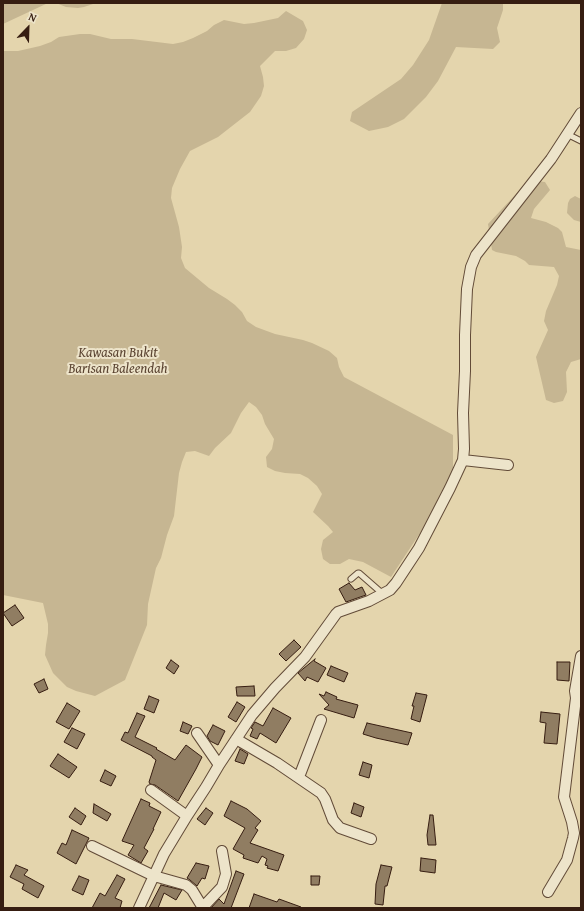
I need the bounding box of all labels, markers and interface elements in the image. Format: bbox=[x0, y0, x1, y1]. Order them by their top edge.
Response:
north arrow bbox=[8, 8, 48, 48]
text: N bbox=[26, 8, 39, 26]
park label: Kawasan Bukit Barisan Baleendah bbox=[68, 345, 168, 378]

